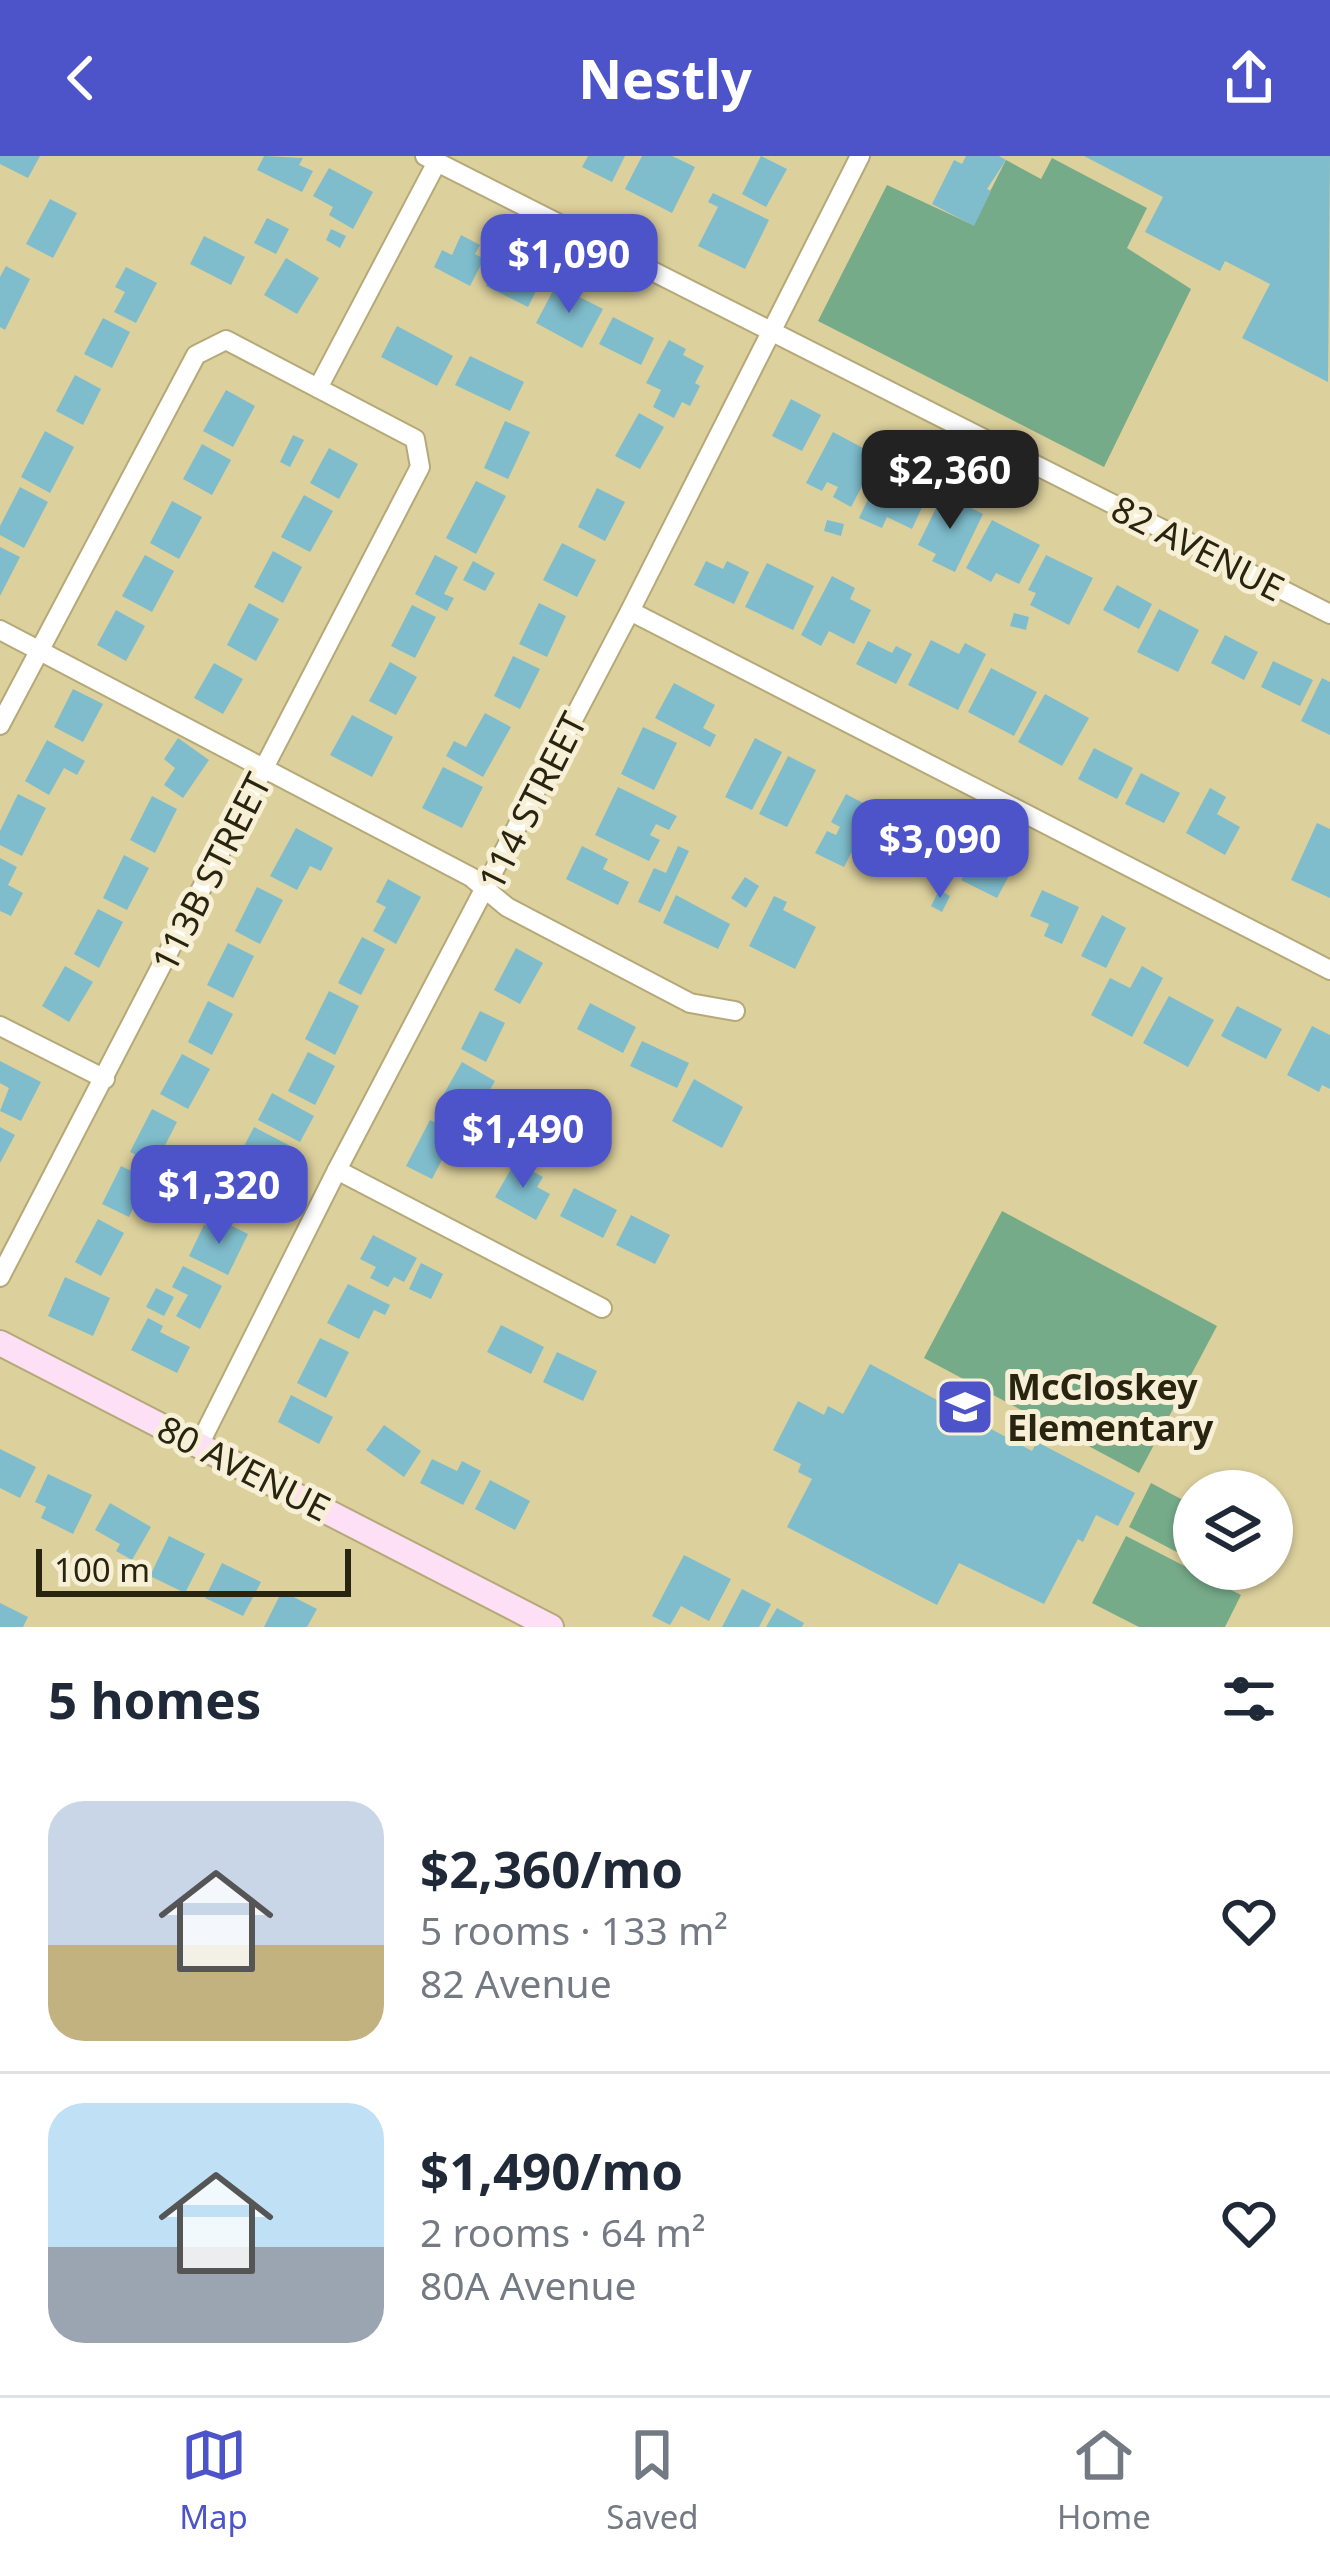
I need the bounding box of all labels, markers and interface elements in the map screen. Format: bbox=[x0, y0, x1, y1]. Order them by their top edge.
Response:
text: Nestly bbox=[578, 41, 752, 115]
icon: back bbox=[48, 45, 114, 111]
icon: share bbox=[1216, 45, 1282, 111]
pin: $1,090 bbox=[471, 214, 667, 316]
text: $1,090 bbox=[508, 226, 630, 279]
pin: $2,360 bbox=[852, 430, 1048, 532]
text: $2,360 bbox=[889, 442, 1011, 495]
street label: 82 AVENUE bbox=[1103, 484, 1293, 612]
street label: 114 STREET bbox=[466, 704, 598, 898]
street label: 113B STREET bbox=[140, 764, 282, 980]
pin: $3,090 bbox=[842, 799, 1038, 901]
text: $3,090 bbox=[879, 811, 1001, 864]
pin: $1,490 bbox=[425, 1089, 621, 1191]
text: $1,490 bbox=[462, 1101, 584, 1154]
pin: $1,320 bbox=[121, 1145, 317, 1247]
text: $1,320 bbox=[158, 1157, 280, 1210]
place label: McCloskey Elementary bbox=[1007, 1362, 1214, 1452]
school or university icon: McCloskey Elementary bbox=[934, 1376, 996, 1438]
street label: 80 AVENUE bbox=[149, 1404, 339, 1532]
map controls bbox=[1173, 1470, 1293, 1590]
button: layers bbox=[1173, 1470, 1293, 1590]
scale bar bbox=[36, 1543, 351, 1596]
text: 100 m bbox=[54, 1547, 150, 1592]
text: 5 homes bbox=[48, 1664, 261, 1734]
icon: filters bbox=[1216, 1666, 1282, 1732]
text: $2,360/mo bbox=[420, 1833, 683, 1903]
icon: home bbox=[144, 1849, 288, 1993]
icon: heart bbox=[1216, 1888, 1282, 1954]
text: 5 rooms · 133 m² bbox=[420, 1903, 728, 1956]
text: 82 Avenue bbox=[420, 1956, 612, 2009]
text: $1,490/mo bbox=[420, 2135, 683, 2205]
icon: home bbox=[144, 2151, 288, 2295]
icon: heart bbox=[1216, 2190, 1282, 2256]
text: 2 rooms · 64 m² bbox=[420, 2205, 706, 2258]
text: 80A Avenue bbox=[420, 2258, 637, 2311]
tab: Map bbox=[179, 2422, 248, 2539]
tab: Saved bbox=[606, 2422, 699, 2539]
tab: Home bbox=[1057, 2422, 1151, 2539]

